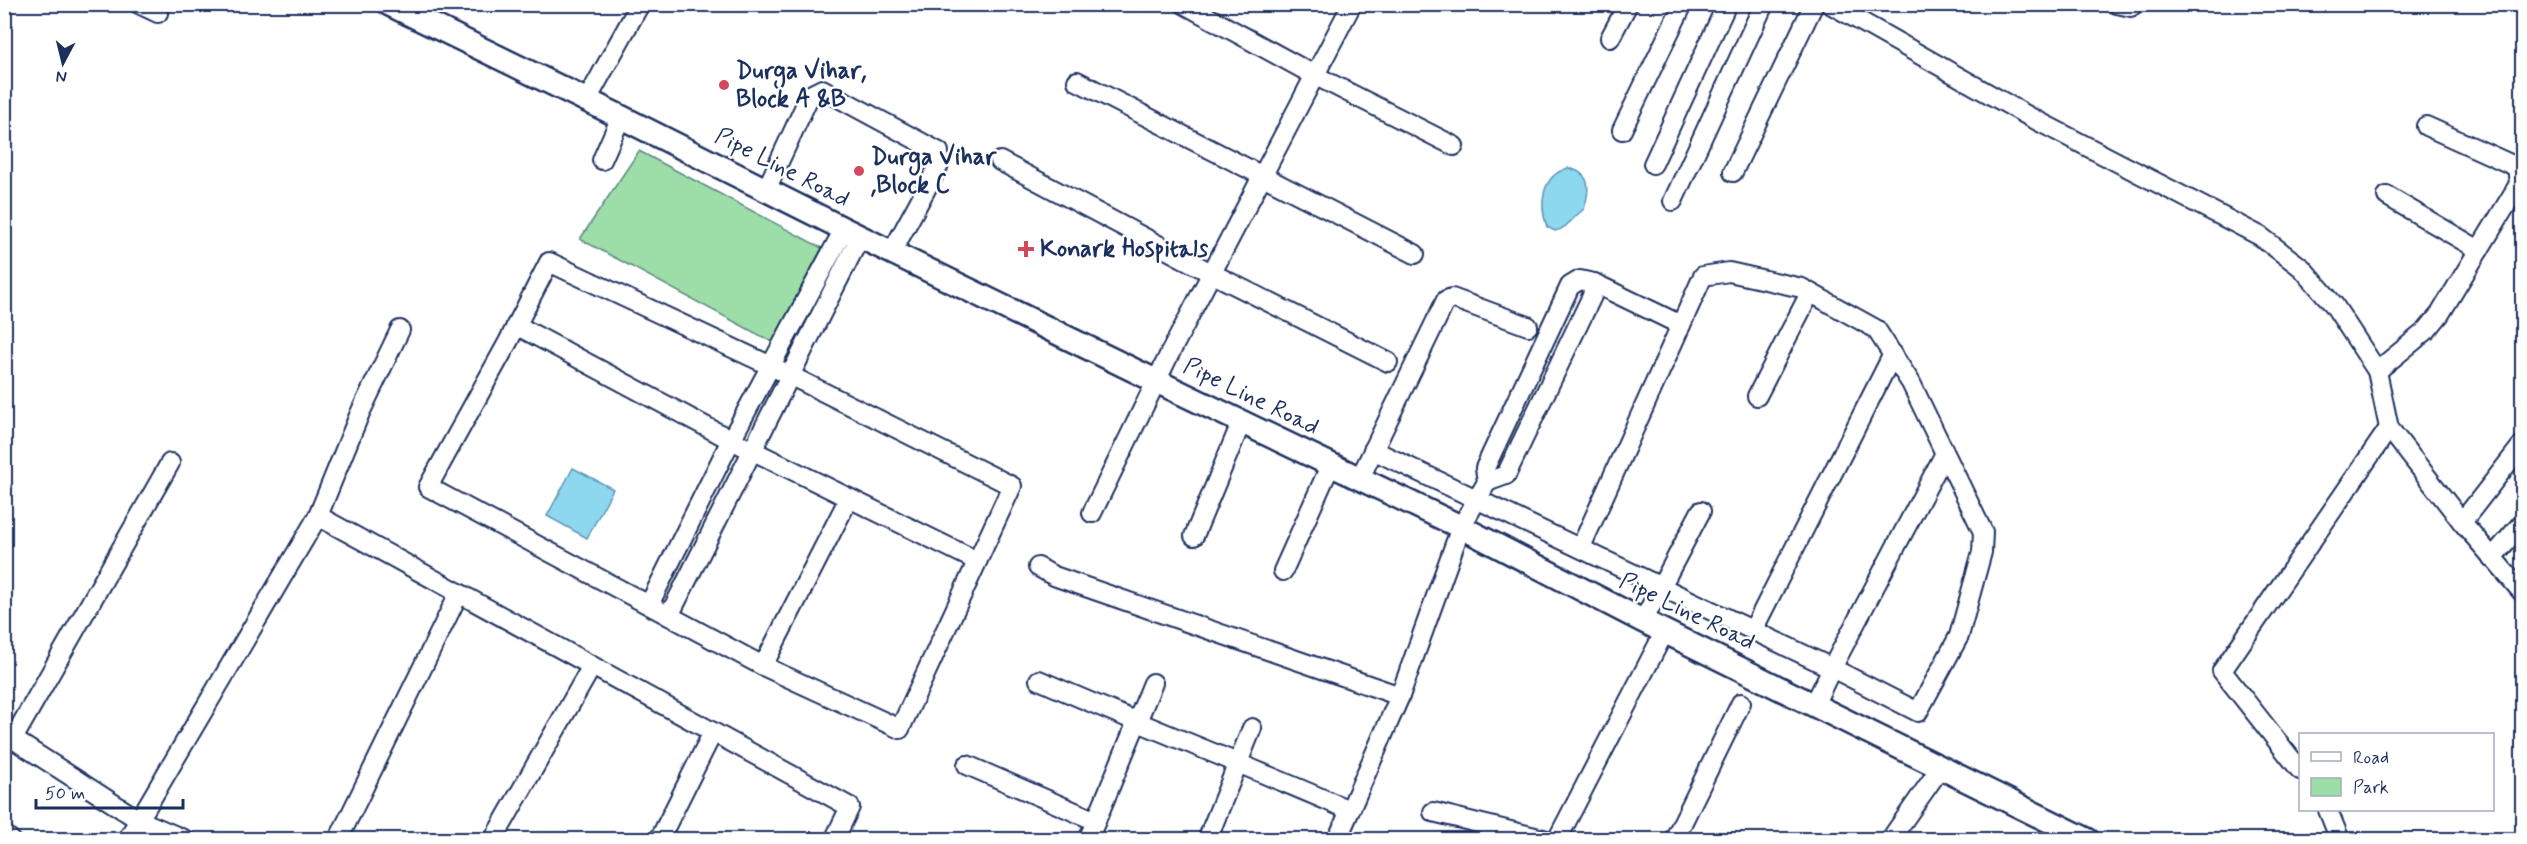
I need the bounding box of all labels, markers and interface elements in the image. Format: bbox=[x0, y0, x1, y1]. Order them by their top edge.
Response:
north arrow bbox=[33, 33, 93, 93]
place label: Durga Vihar, Block A &B bbox=[736, 56, 867, 115]
text: N bbox=[55, 65, 68, 87]
marker: Durga Vihar, Block A &B bbox=[717, 78, 731, 92]
street label: Pipe Line Road bbox=[709, 121, 855, 215]
place label: Durga Vihar ,Block C bbox=[871, 142, 997, 201]
marker: Durga Vihar ,Block C bbox=[852, 164, 866, 178]
place label: Konark Hospitals bbox=[1040, 234, 1208, 265]
marker: Konark Hospitals bbox=[1017, 240, 1035, 258]
street label: Pipe Line Road bbox=[1178, 351, 1324, 443]
street label: Pipe Line Road bbox=[1614, 566, 1760, 658]
legend bbox=[2299, 733, 2494, 811]
text: Road bbox=[2353, 746, 2389, 770]
scale bar bbox=[36, 772, 183, 810]
text: Park bbox=[2353, 776, 2389, 800]
text: 50 m bbox=[45, 782, 85, 806]

